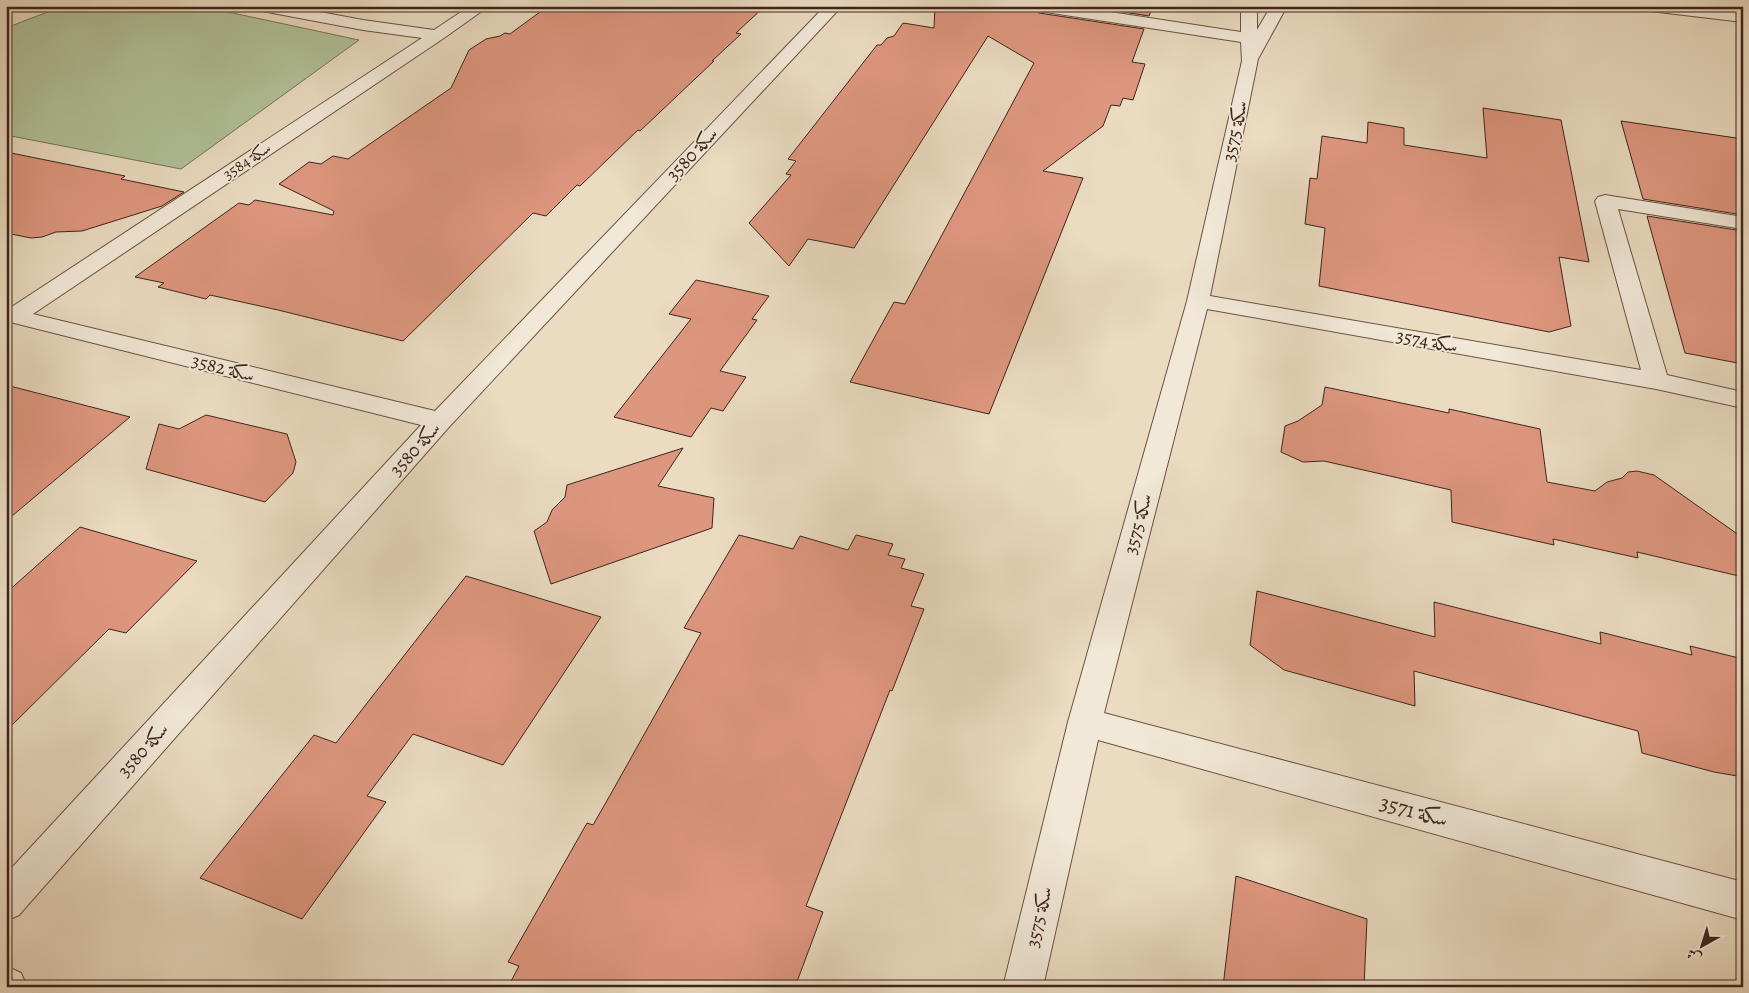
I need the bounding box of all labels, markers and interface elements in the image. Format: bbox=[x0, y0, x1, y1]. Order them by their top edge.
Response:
street label: سكة 3575 bbox=[1216, 98, 1254, 164]
street label: سكة 3580 bbox=[660, 121, 724, 187]
street label: سكة 3584 bbox=[219, 137, 275, 185]
street label: سكة 3574 bbox=[1394, 323, 1460, 359]
street label: سكة 3582 bbox=[189, 348, 257, 388]
street label: سكة 3580 bbox=[384, 416, 446, 482]
street label: سكة 3575 bbox=[1117, 491, 1159, 557]
street label: سكة 3580 bbox=[112, 717, 174, 783]
street label: سكة 3571 bbox=[1376, 787, 1452, 835]
street label: سكة 3575 bbox=[1019, 884, 1059, 950]
north arrow bbox=[1676, 920, 1726, 970]
text: ش bbox=[1683, 944, 1706, 967]

